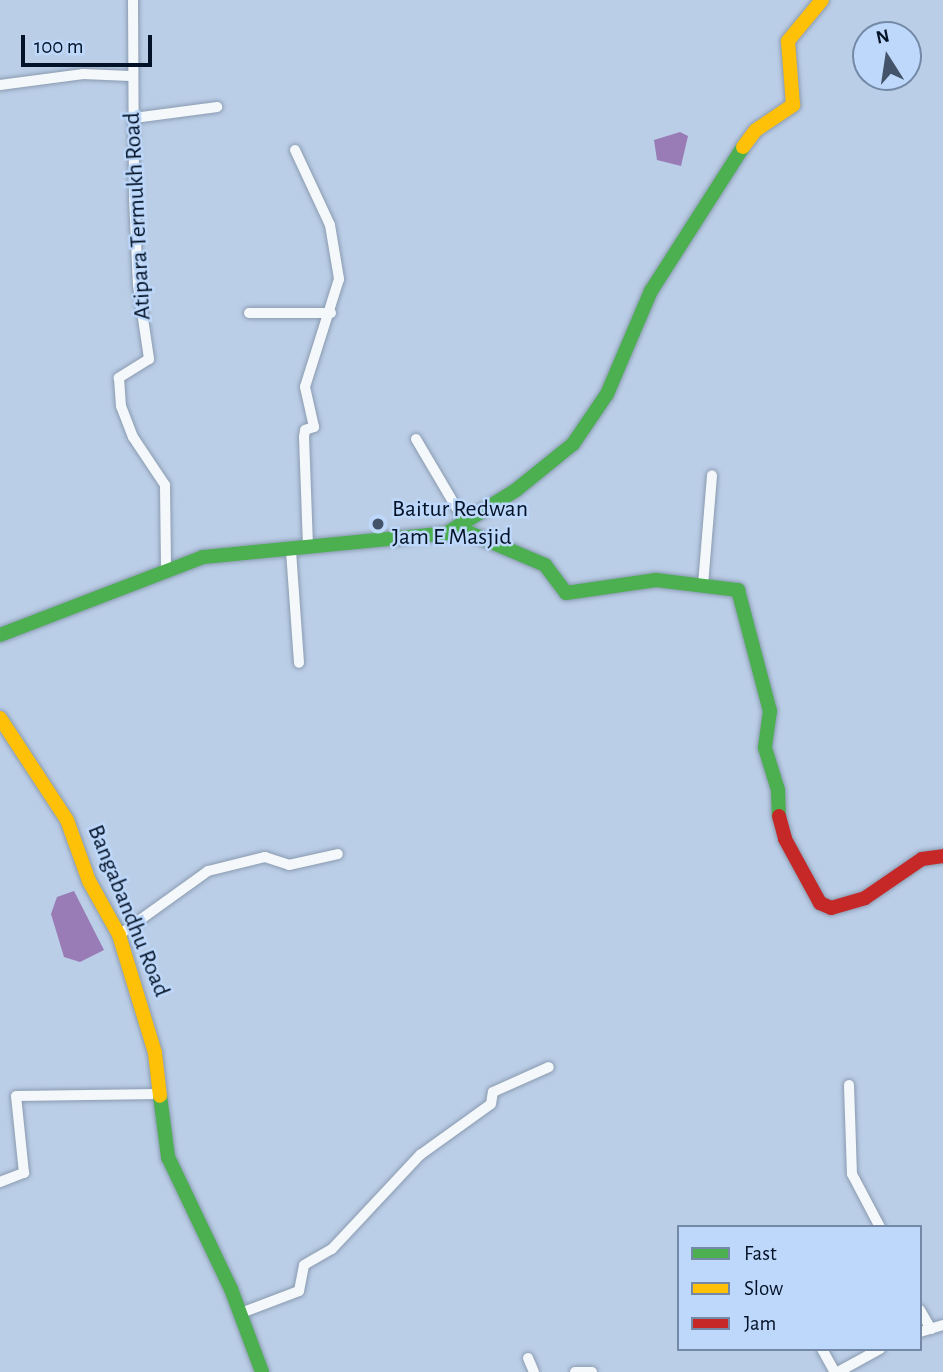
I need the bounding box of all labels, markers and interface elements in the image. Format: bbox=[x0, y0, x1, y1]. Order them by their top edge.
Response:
scale bar bbox=[24, 21, 156, 65]
north arrow bbox=[852, 21, 922, 91]
text: N bbox=[875, 26, 891, 48]
text: 100 m bbox=[34, 36, 84, 57]
street label: Atipara Termukh Road bbox=[118, 111, 158, 321]
place label: Baitur Redwan Jam E Masjid bbox=[392, 496, 528, 552]
marker: Baitur Redwan Jam E Masjid bbox=[370, 516, 386, 532]
street label: Bangabandhu Road bbox=[80, 821, 176, 1001]
legend bbox=[677, 1225, 922, 1351]
text: Fast bbox=[744, 1243, 777, 1264]
text: Slow bbox=[744, 1278, 783, 1299]
text: Jam bbox=[744, 1313, 776, 1334]

